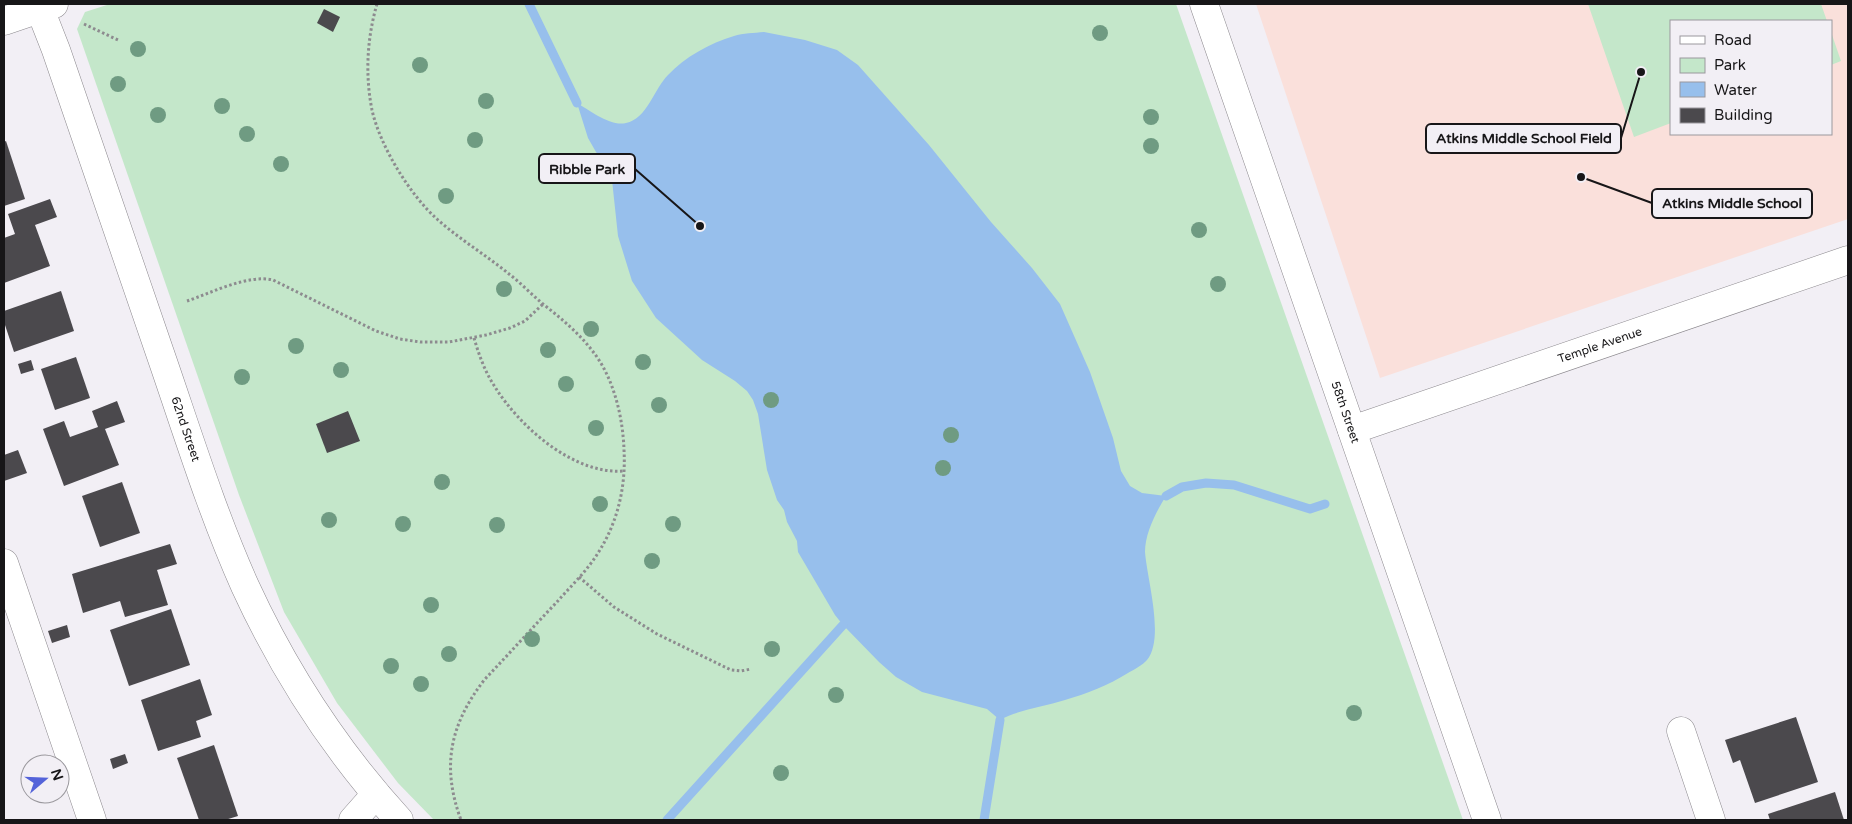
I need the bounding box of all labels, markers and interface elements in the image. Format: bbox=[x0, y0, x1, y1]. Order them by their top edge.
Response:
legend bbox=[1670, 20, 1832, 135]
text: Road bbox=[1714, 31, 1752, 49]
text: Park bbox=[1714, 56, 1746, 74]
text: Water bbox=[1714, 81, 1757, 99]
text: Building bbox=[1714, 106, 1773, 124]
callout: Atkins Middle School Field bbox=[1426, 124, 1621, 153]
text: Atkins Middle School Field bbox=[1436, 130, 1612, 147]
callout: Ribble Park bbox=[539, 154, 635, 183]
text: Ribble Park bbox=[549, 161, 625, 178]
callout: Atkins Middle School bbox=[1652, 189, 1812, 218]
text: Atkins Middle School bbox=[1662, 195, 1802, 212]
street label: Temple Avenue bbox=[1556, 324, 1644, 366]
street label: 58th Street bbox=[1328, 379, 1363, 445]
street label: 62nd Street bbox=[168, 395, 203, 464]
north arrow bbox=[20, 754, 70, 804]
text: N bbox=[47, 767, 67, 783]

